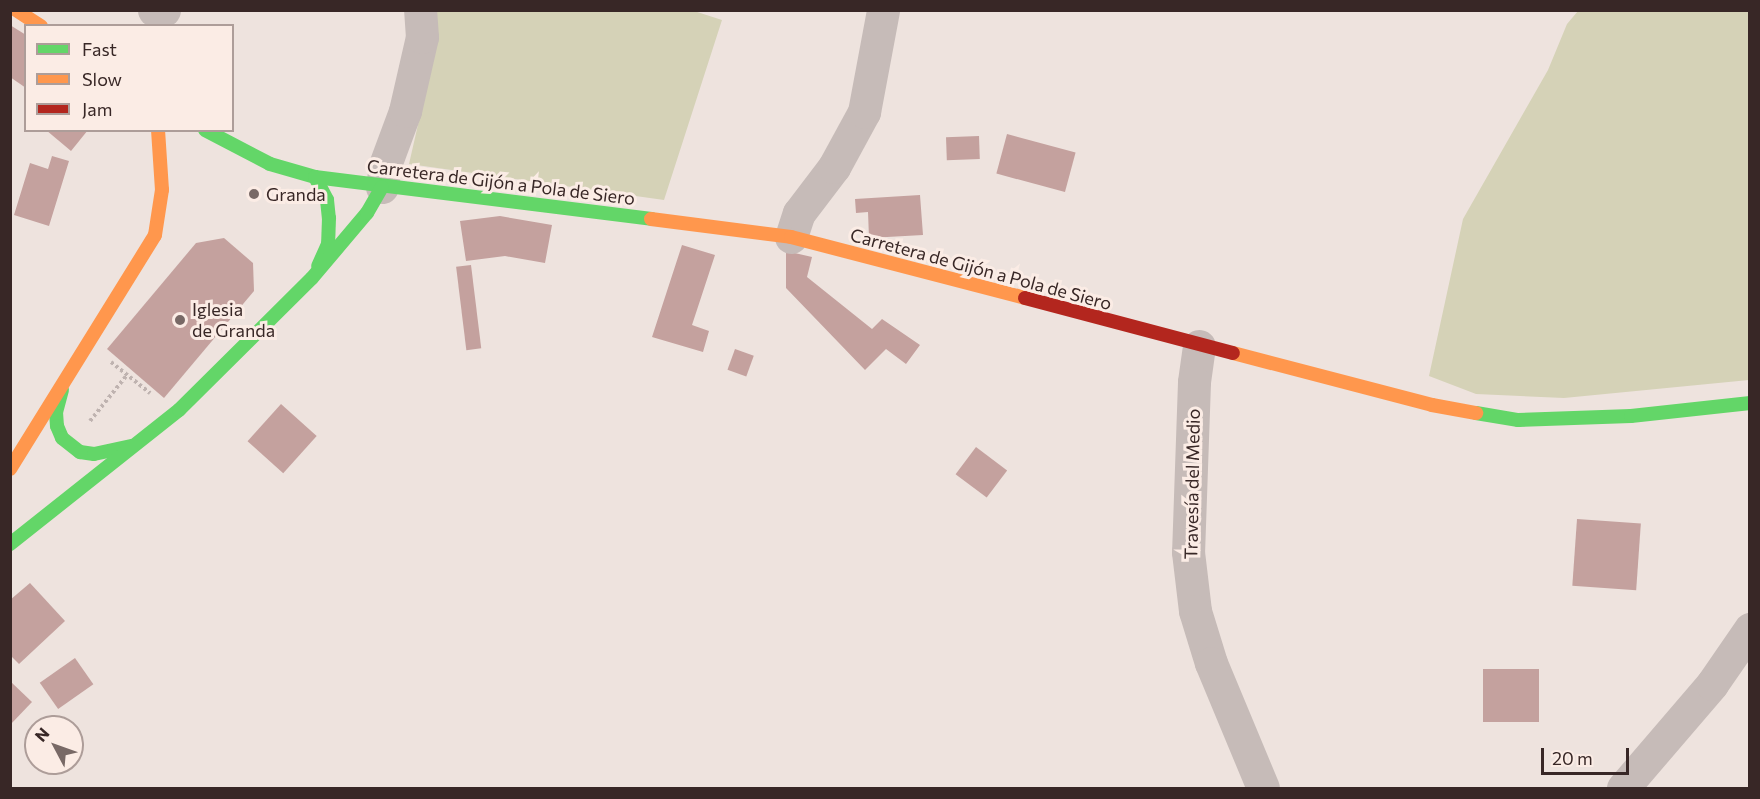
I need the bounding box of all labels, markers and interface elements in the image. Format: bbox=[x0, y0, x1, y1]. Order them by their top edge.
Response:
legend bbox=[24, 24, 234, 132]
text: Fast bbox=[82, 38, 117, 60]
text: Slow bbox=[82, 68, 122, 90]
text: Jam bbox=[82, 98, 112, 120]
street label: Carretera de Gijón a Pola de Siero bbox=[366, 155, 636, 209]
place label: Granda bbox=[266, 183, 326, 205]
marker: Granda bbox=[247, 187, 261, 201]
street label: Carretera de Gijón a Pola de Siero bbox=[848, 224, 1114, 314]
place label: Iglesia de Granda bbox=[192, 299, 275, 342]
marker: Iglesia de Granda bbox=[173, 313, 187, 327]
street label: Travesía del Medio bbox=[1180, 408, 1204, 560]
north arrow bbox=[24, 715, 84, 775]
text: N bbox=[30, 723, 53, 745]
scale bar bbox=[1544, 736, 1632, 774]
text: 20 m bbox=[1552, 747, 1593, 769]

